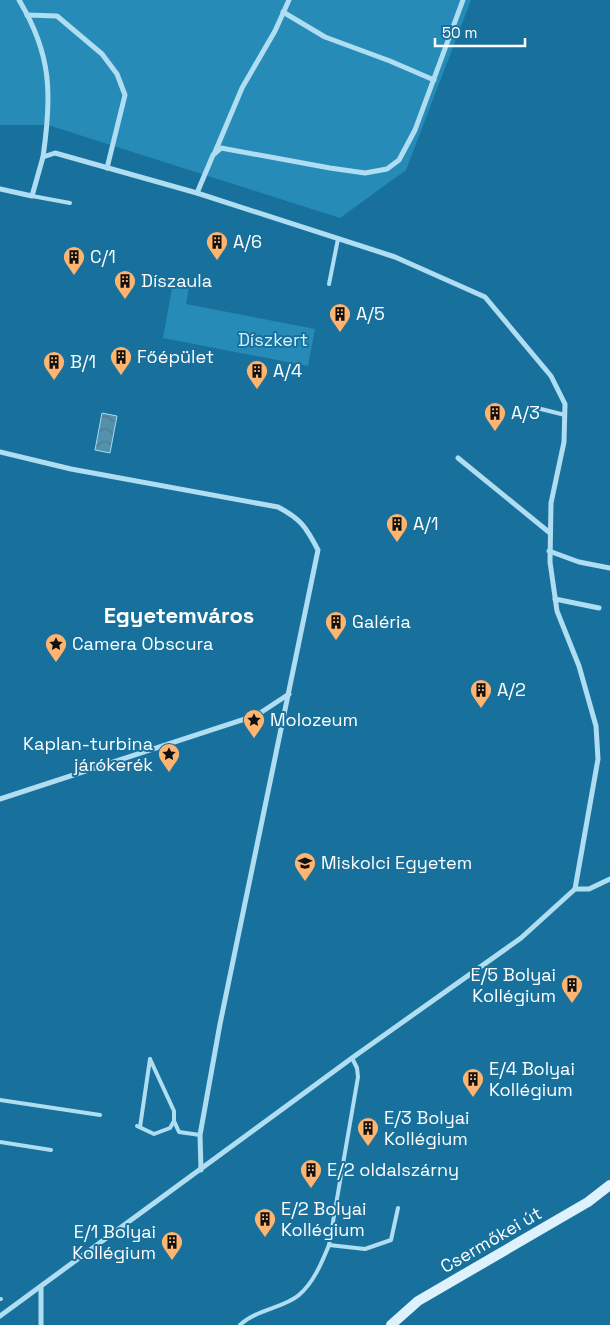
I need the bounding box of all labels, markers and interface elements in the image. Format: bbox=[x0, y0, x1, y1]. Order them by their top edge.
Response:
scale bar bbox=[435, 15, 525, 47]
text: 50 m bbox=[442, 23, 477, 42]
building icon: A/6 bbox=[205, 230, 229, 261]
place label: A/6 bbox=[233, 230, 262, 253]
building icon: C/1 bbox=[62, 245, 86, 276]
place label: C/1 bbox=[90, 245, 116, 268]
building icon: Díszaula bbox=[113, 269, 137, 300]
place label: Díszaula bbox=[141, 269, 212, 292]
building icon: A/5 bbox=[328, 302, 352, 333]
place label: A/5 bbox=[356, 302, 385, 325]
park label: Díszkert bbox=[238, 328, 308, 351]
building icon: Főépület bbox=[109, 345, 133, 376]
place label: Főépület bbox=[137, 345, 214, 368]
building icon: B/1 bbox=[42, 350, 66, 381]
place label: B/1 bbox=[70, 350, 96, 373]
building icon: A/4 bbox=[245, 359, 269, 390]
place label: A/4 bbox=[273, 359, 302, 382]
building icon: A/3 bbox=[483, 401, 507, 432]
place label: A/3 bbox=[511, 401, 540, 424]
building icon: A/1 bbox=[385, 512, 409, 543]
place label: A/1 bbox=[413, 512, 439, 535]
district label: Egyetemváros bbox=[104, 601, 254, 629]
building icon: Galéria bbox=[324, 610, 348, 641]
place label: Galéria bbox=[352, 610, 411, 633]
place icon: Camera Obscura bbox=[44, 632, 68, 663]
place label: Camera Obscura bbox=[72, 632, 213, 655]
building icon: A/2 bbox=[469, 678, 493, 709]
place label: A/2 bbox=[497, 678, 526, 701]
place icon: Molozeum bbox=[242, 708, 266, 739]
place label: Molozeum bbox=[270, 708, 358, 731]
place label: Kaplan-turbina járókerék bbox=[23, 732, 153, 776]
place icon: Kaplan-turbina járókerék bbox=[157, 742, 181, 773]
school or university icon: Miskolci Egyetem bbox=[293, 851, 317, 882]
place label: Miskolci Egyetem bbox=[321, 851, 472, 874]
place label: E/5 Bolyai Kollégium bbox=[471, 963, 556, 1007]
building icon: E/5 Bolyai Kollégium bbox=[560, 973, 584, 1004]
place label: E/4 Bolyai Kollégium bbox=[489, 1057, 575, 1101]
building icon: E/4 Bolyai Kollégium bbox=[461, 1067, 485, 1098]
place label: E/3 Bolyai Kollégium bbox=[384, 1106, 470, 1150]
building icon: E/3 Bolyai Kollégium bbox=[356, 1116, 380, 1147]
building icon: E/2 oldalszárny bbox=[299, 1158, 323, 1189]
place label: E/2 oldalszárny bbox=[327, 1158, 459, 1181]
place label: E/2 Bolyai Kollégium bbox=[281, 1197, 366, 1241]
street label: Csermőkei út bbox=[436, 1201, 546, 1278]
building icon: E/2 Bolyai Kollégium bbox=[253, 1207, 277, 1238]
place label: E/1 Bolyai Kollégium bbox=[72, 1220, 156, 1264]
building icon: E/1 Bolyai Kollégium bbox=[160, 1230, 184, 1261]

